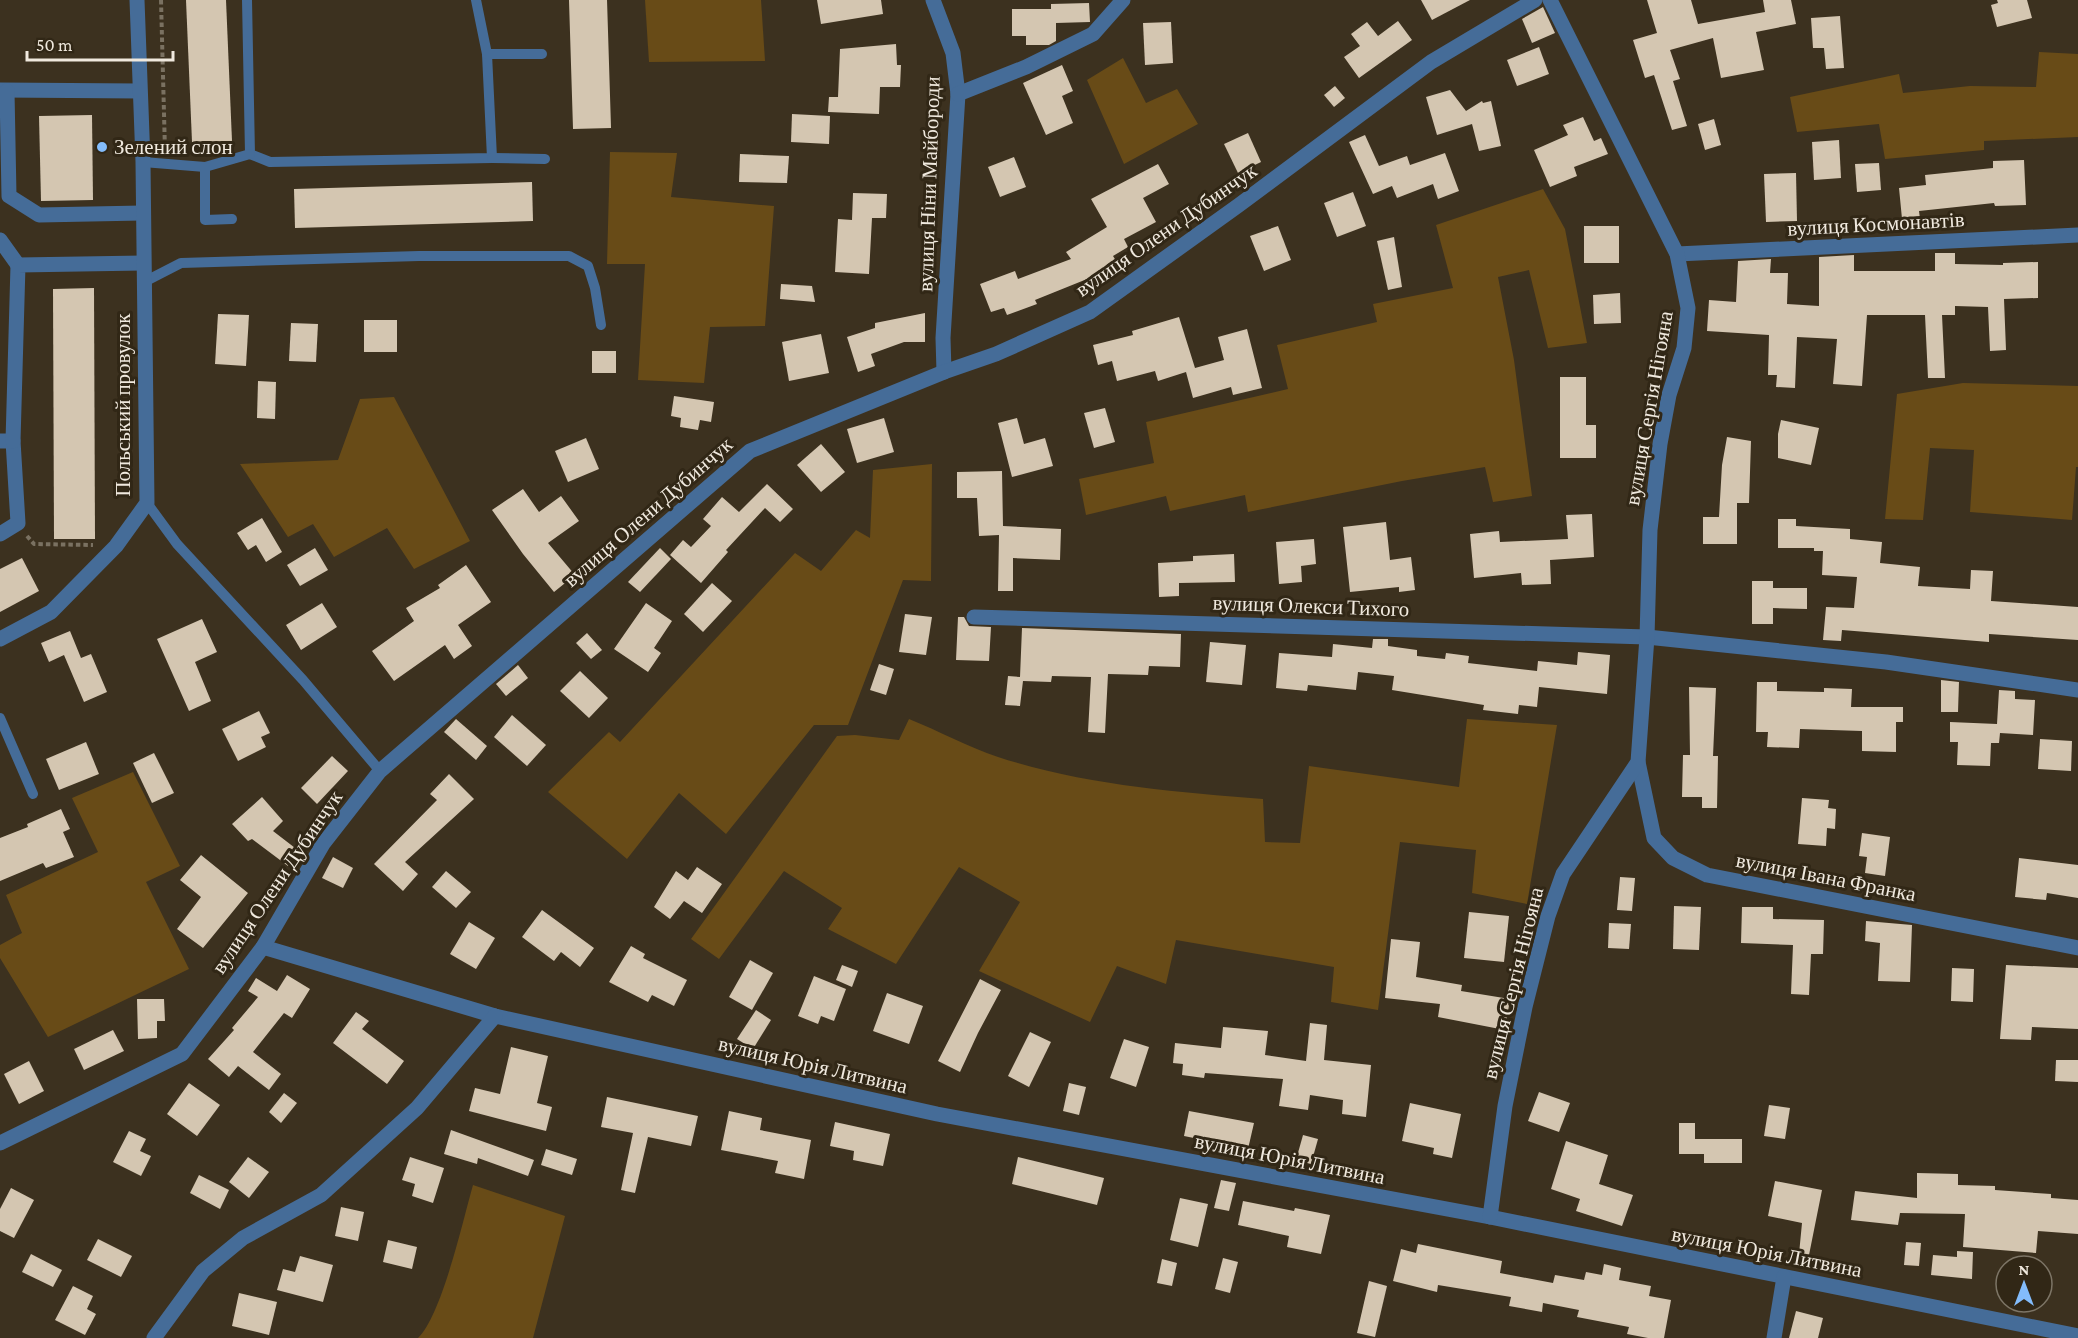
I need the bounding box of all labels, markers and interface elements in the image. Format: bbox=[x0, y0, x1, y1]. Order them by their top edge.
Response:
scale bar bbox=[27, 24, 172, 62]
text: 50 m bbox=[36, 35, 73, 55]
street label: вулиця Ніни Майбороди bbox=[913, 76, 945, 292]
place label: Зелений слон bbox=[114, 135, 233, 159]
marker: Зелений слон bbox=[95, 140, 109, 154]
street label: вулиця Олени Дубинчук bbox=[1071, 158, 1262, 302]
street label: вулиця Космонавтів bbox=[1787, 207, 1965, 241]
street label: вулиця Сергія Нігояна bbox=[1620, 308, 1678, 507]
street label: Польський провулок bbox=[111, 313, 135, 497]
street label: вулиця Олени Дубинчук bbox=[559, 432, 738, 592]
street label: вулиця Олекси Тихого bbox=[1212, 591, 1410, 621]
street label: вулиця Олени Дубинчук bbox=[207, 785, 348, 978]
street label: вулиця Івана Франка bbox=[1734, 848, 1919, 906]
street label: вулиця Сергія Нігояна bbox=[1478, 884, 1549, 1081]
street label: вулиця Юрія Литвина bbox=[716, 1032, 910, 1099]
street label: вулиця Юрія Литвина bbox=[1193, 1129, 1388, 1189]
street label: вулиця Юрія Литвина bbox=[1670, 1222, 1865, 1282]
north arrow bbox=[1994, 1254, 2054, 1314]
text: N bbox=[2019, 1261, 2030, 1278]

